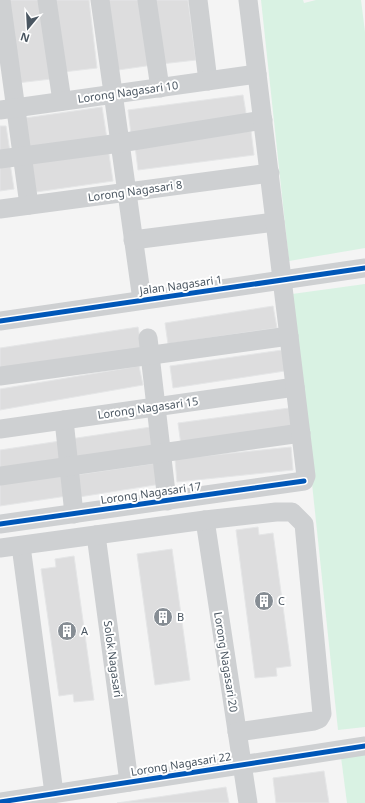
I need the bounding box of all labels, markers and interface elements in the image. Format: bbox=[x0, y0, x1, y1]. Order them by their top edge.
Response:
north arrow bbox=[8, 8, 48, 48]
text: N bbox=[18, 29, 31, 47]
street label: Lorong Nagasari 10 bbox=[77, 77, 179, 106]
street label: Lorong Nagasari 8 bbox=[87, 176, 183, 205]
street label: Jalan Nagasari 1 bbox=[138, 271, 223, 298]
street label: Lorong Nagasari 15 bbox=[97, 393, 199, 422]
street label: Lorong Nagasari 17 bbox=[100, 478, 202, 507]
building icon: C bbox=[253, 590, 275, 612]
place label: C bbox=[278, 593, 285, 608]
building icon: B bbox=[152, 606, 174, 628]
place label: B bbox=[177, 609, 184, 624]
street label: Lorong Nagasari 20 bbox=[211, 611, 242, 713]
building icon: A bbox=[56, 620, 78, 642]
street label: Solok Nagasari bbox=[101, 620, 126, 698]
place label: A bbox=[81, 623, 89, 638]
street label: Lorong Nagasari 22 bbox=[130, 748, 232, 779]

